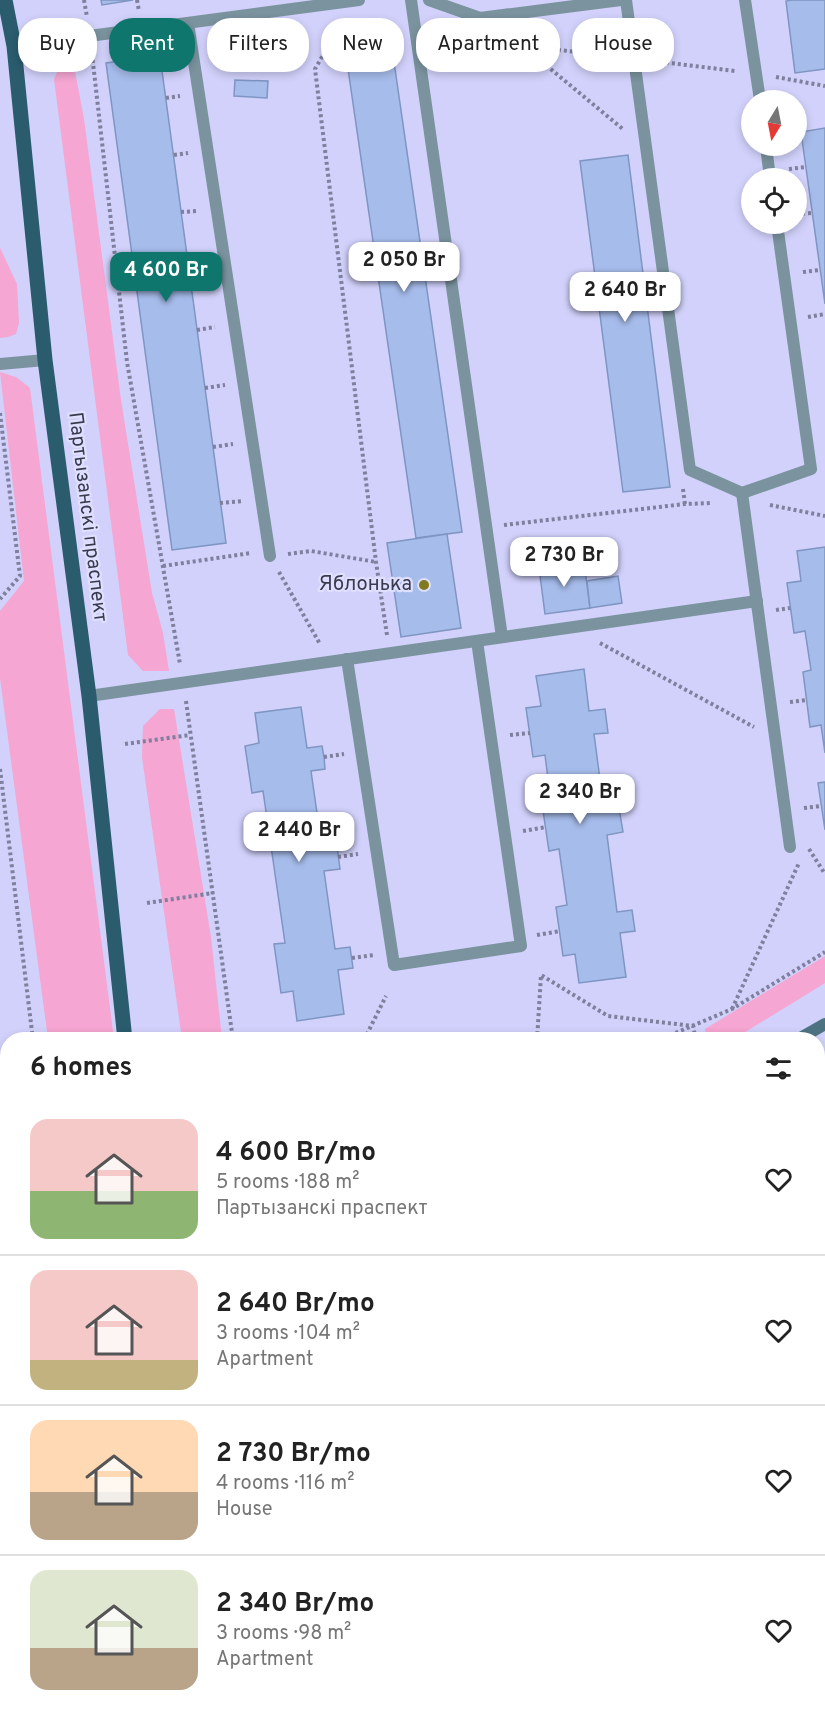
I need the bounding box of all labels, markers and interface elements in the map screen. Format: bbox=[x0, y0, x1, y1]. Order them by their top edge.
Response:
chip: Buy bbox=[18, 18, 97, 72]
chip: Rent bbox=[109, 18, 195, 72]
chip: Filters bbox=[207, 18, 309, 72]
chip: New bbox=[321, 18, 404, 72]
chip: Apartment bbox=[416, 18, 560, 72]
chip: House bbox=[572, 18, 674, 72]
north arrow bbox=[741, 90, 807, 156]
map controls bbox=[741, 90, 807, 234]
button: locate bbox=[741, 168, 807, 234]
pin: 2 050 Br bbox=[342, 242, 466, 293]
text: 2 050 Br bbox=[363, 248, 445, 274]
pin: 4 600 Br bbox=[104, 252, 228, 303]
text: 4 600 Br bbox=[124, 258, 208, 284]
pin: 2 640 Br bbox=[563, 272, 687, 323]
text: 2 640 Br bbox=[584, 278, 666, 304]
street label: Партызанскі праспект bbox=[61, 410, 113, 624]
pin: 2 730 Br bbox=[502, 537, 626, 588]
text: 2 730 Br bbox=[524, 543, 604, 569]
place label: Яблонька bbox=[319, 572, 412, 598]
marker: Яблонька bbox=[417, 578, 431, 592]
pin: 2 340 Br bbox=[518, 774, 642, 825]
text: 2 340 Br bbox=[539, 780, 621, 806]
pin: 2 440 Br bbox=[237, 812, 361, 863]
text: 2 440 Br bbox=[257, 818, 341, 844]
text: 6 homes bbox=[30, 1052, 132, 1085]
icon: filters bbox=[762, 1052, 795, 1085]
text: 4 600 Br/mo bbox=[216, 1137, 376, 1170]
icon: home bbox=[78, 1143, 150, 1215]
icon: heart bbox=[762, 1163, 795, 1196]
text: 5 rooms · 188 m² bbox=[216, 1170, 359, 1196]
text: Партызанскі праспект bbox=[216, 1196, 428, 1222]
text: 2 640 Br/mo bbox=[216, 1288, 375, 1321]
icon: home bbox=[78, 1294, 150, 1366]
icon: heart bbox=[762, 1314, 795, 1347]
text: 3 rooms · 104 m² bbox=[216, 1321, 360, 1347]
text: Apartment bbox=[216, 1347, 314, 1373]
text: 2 730 Br/mo bbox=[216, 1438, 371, 1471]
icon: home bbox=[78, 1444, 150, 1516]
icon: heart bbox=[762, 1464, 795, 1497]
text: 4 rooms · 116 m² bbox=[216, 1471, 354, 1497]
text: House bbox=[216, 1497, 272, 1523]
text: 2 340 Br/mo bbox=[216, 1588, 374, 1621]
icon: home bbox=[78, 1594, 150, 1666]
icon: heart bbox=[762, 1614, 795, 1647]
text: 3 rooms · 98 m² bbox=[216, 1621, 351, 1647]
text: Apartment bbox=[216, 1647, 314, 1673]

